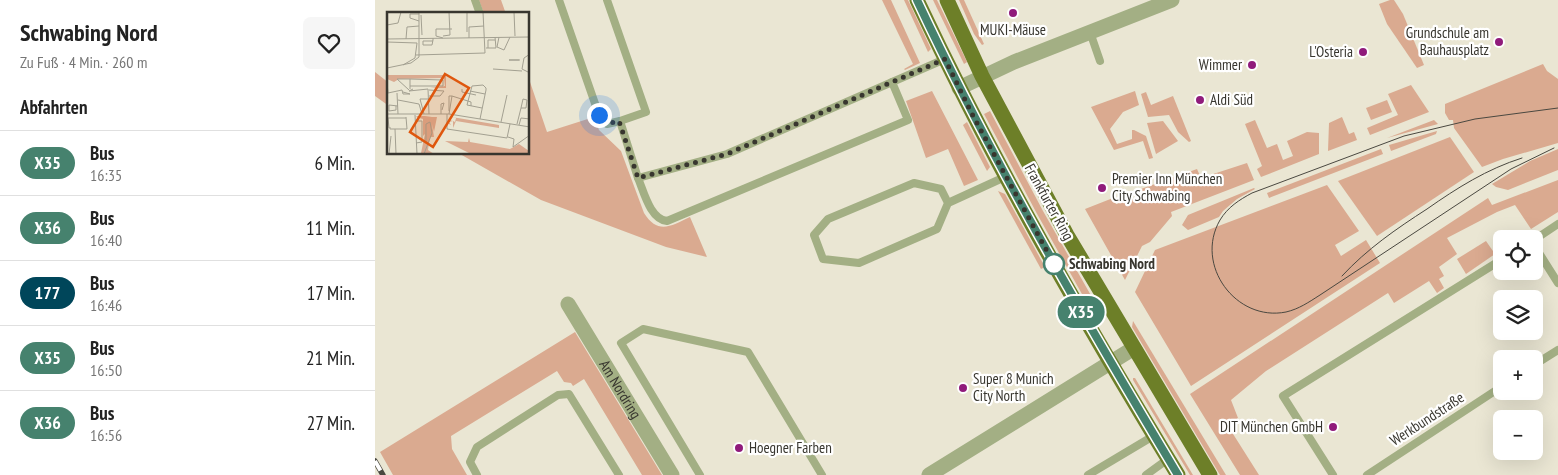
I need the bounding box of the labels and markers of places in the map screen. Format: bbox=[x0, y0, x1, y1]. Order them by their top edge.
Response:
marker: MUKI-Mäuse bbox=[1007, 7, 1019, 19]
place label: MUKI-Mäuse bbox=[980, 20, 1046, 39]
place label: Grundschule am Bauhausplatz bbox=[1406, 23, 1489, 59]
marker: Grundschule am Bauhausplatz bbox=[1493, 36, 1505, 48]
place label: L'Osteria bbox=[1309, 42, 1353, 61]
marker: L'Osteria bbox=[1357, 46, 1369, 58]
place label: Wimmer bbox=[1199, 55, 1243, 74]
marker: Wimmer bbox=[1246, 59, 1258, 71]
place label: Aldi Süd bbox=[1210, 90, 1253, 109]
marker: Aldi Süd bbox=[1194, 94, 1206, 106]
place label: Premier Inn München City Schwabing bbox=[1112, 169, 1222, 205]
marker: Premier Inn München City Schwabing bbox=[1096, 182, 1108, 194]
marker: Schwabing Nord bbox=[1043, 253, 1065, 275]
place label: Schwabing Nord bbox=[1069, 254, 1155, 273]
place label: Super 8 Munich City North bbox=[973, 369, 1054, 405]
marker: Super 8 Munich City North bbox=[957, 382, 969, 394]
place label: DIT München GmbH bbox=[1220, 417, 1323, 436]
marker: DIT München GmbH bbox=[1327, 421, 1339, 433]
place label: Hoegner Farben bbox=[749, 438, 832, 457]
marker: Hoegner Farben bbox=[733, 442, 745, 454]

